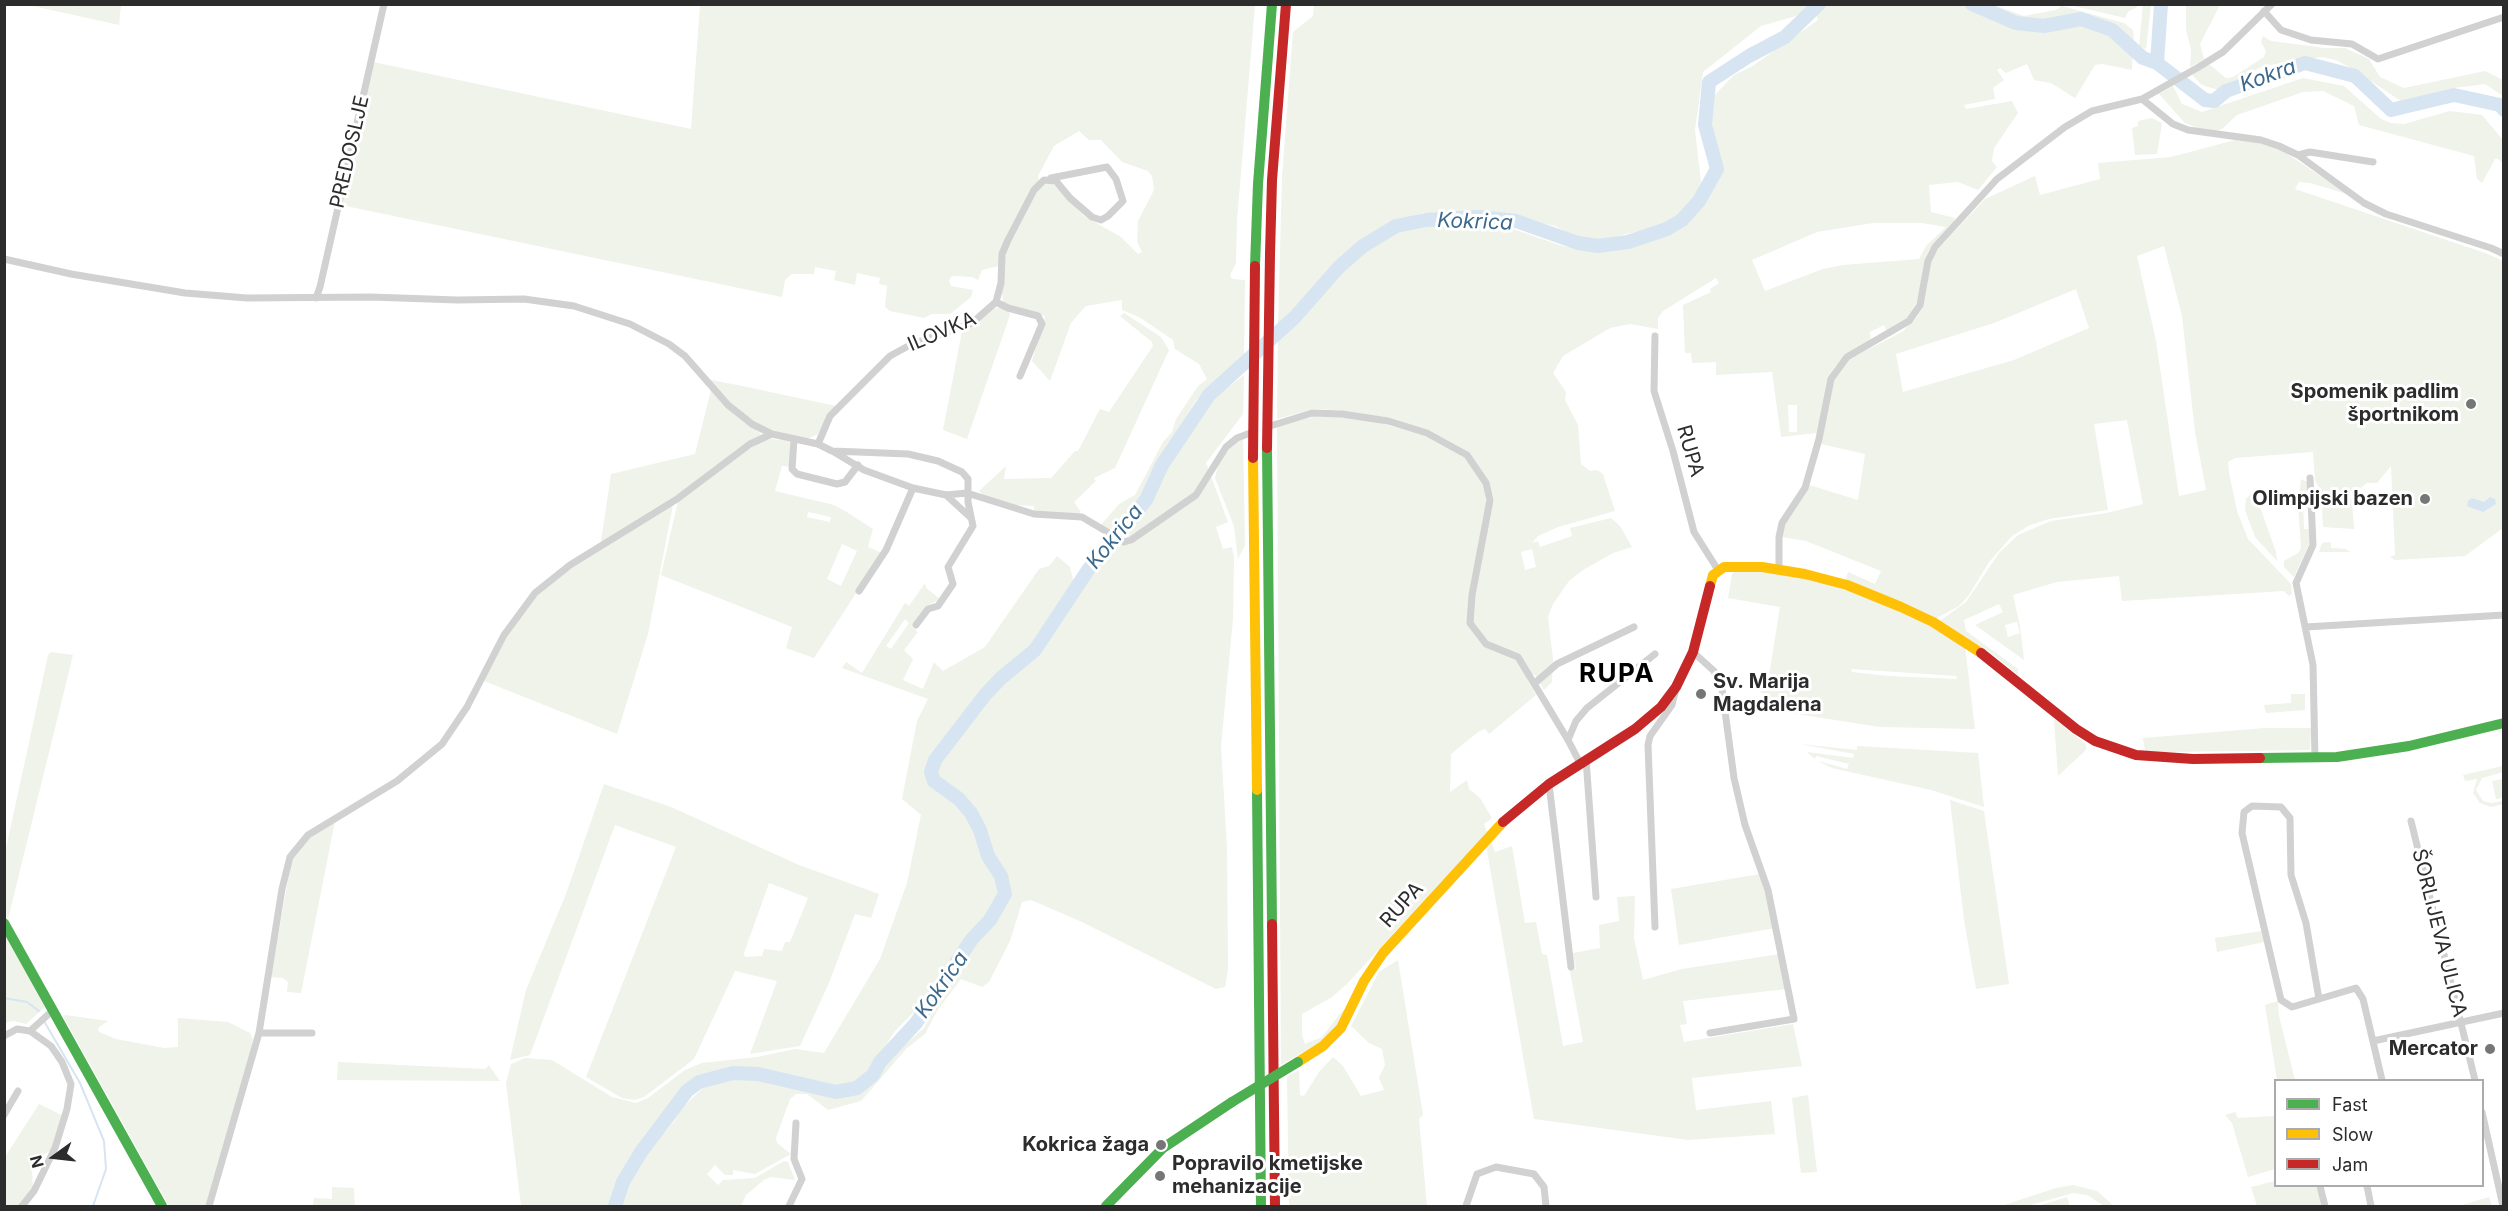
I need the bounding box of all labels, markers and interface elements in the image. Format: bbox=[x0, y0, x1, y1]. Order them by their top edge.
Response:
water label: Kokra bbox=[2236, 54, 2300, 98]
street label: PREDOSLJE bbox=[325, 93, 375, 211]
water label: Kokrica bbox=[1437, 208, 1513, 236]
street label: ILOVKA bbox=[904, 307, 980, 357]
place label: Spomenik padlim športnikom bbox=[2291, 380, 2459, 427]
marker: Spomenik padlim športnikom bbox=[2464, 397, 2478, 411]
street label: RUPA bbox=[1671, 422, 1709, 480]
place label: Olimpijski bazen bbox=[2252, 487, 2413, 511]
marker: Olimpijski bazen bbox=[2418, 492, 2432, 506]
water label: Kokrica bbox=[1081, 500, 1149, 574]
district label: RUPA bbox=[1579, 658, 1655, 690]
place label: Sv. Marija Magdalena bbox=[1713, 670, 1821, 717]
marker: Sv. Marija Magdalena bbox=[1694, 687, 1708, 701]
street label: ŠORLIJEVA ULICA bbox=[2406, 846, 2472, 1020]
street label: RUPA bbox=[1375, 877, 1429, 933]
water label: Kokrica bbox=[910, 947, 974, 1023]
place label: Mercator bbox=[2389, 1037, 2478, 1061]
marker: Mercator bbox=[2483, 1042, 2497, 1056]
legend bbox=[2274, 1079, 2484, 1187]
text: Fast bbox=[2332, 1094, 2368, 1115]
text: Slow bbox=[2332, 1124, 2373, 1145]
north arrow bbox=[24, 1127, 84, 1187]
place label: Kokrica žaga bbox=[1022, 1133, 1149, 1157]
marker: Kokrica žaga bbox=[1154, 1138, 1168, 1152]
place label: Popravilo kmetijske mehanizacije bbox=[1172, 1152, 1363, 1199]
text: N bbox=[25, 1153, 48, 1170]
text: Jam bbox=[2332, 1154, 2368, 1175]
marker: Popravilo kmetijske mehanizacije bbox=[1153, 1169, 1167, 1183]

